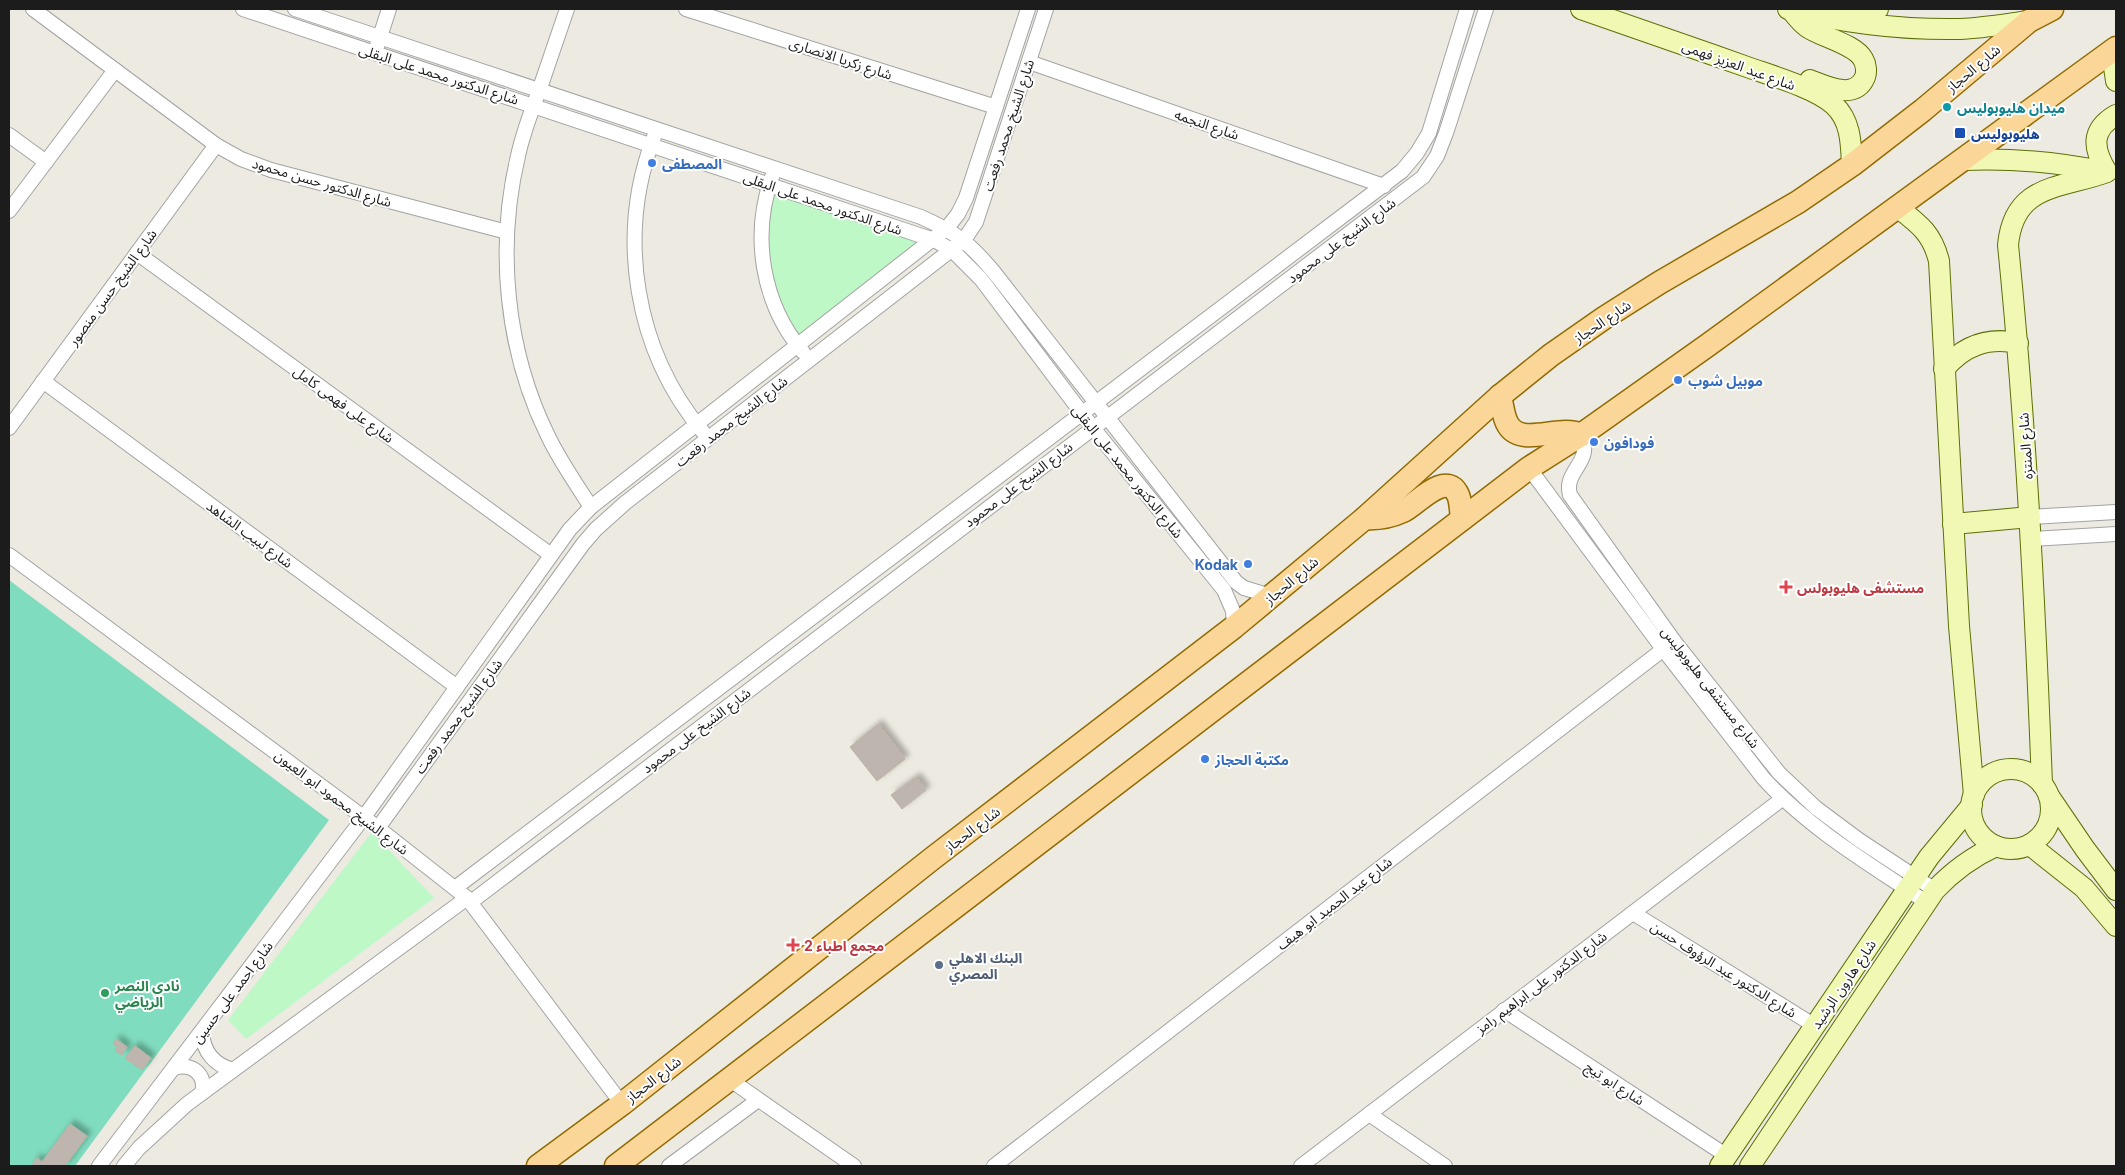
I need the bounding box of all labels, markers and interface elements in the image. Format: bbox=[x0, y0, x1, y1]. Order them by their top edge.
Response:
street label: شارع زكريا الانصارى bbox=[786, 33, 895, 86]
street label: شارع عبد العزيز فهمى bbox=[1679, 37, 1798, 96]
street label: شارع الدكتور محمد على البقلى bbox=[356, 40, 521, 111]
street label: شارع الحجاز bbox=[1942, 41, 2005, 98]
street label: شارع الشيخ محمد رفعت bbox=[979, 57, 1040, 194]
place label: ميدان هليوبوليس bbox=[1957, 99, 2065, 116]
marker: ميدان هليوبوليس bbox=[1941, 101, 1953, 113]
street label: شارع النجمه bbox=[1172, 105, 1241, 146]
place label: هليوبوليس bbox=[1971, 125, 2040, 142]
marker: هليوبوليس bbox=[1953, 126, 1967, 140]
street label: شارع الدكتور حسن محمود bbox=[249, 154, 394, 213]
place label: المصطفى bbox=[662, 155, 722, 172]
marker: المصطفى bbox=[646, 157, 658, 169]
street label: شارع الدكتور محمد على البقلى bbox=[740, 168, 905, 241]
street label: شارع الشيخ على محمود bbox=[1283, 194, 1400, 289]
street label: شارع الشيخ حسن منصور bbox=[63, 225, 162, 351]
street label: شارع الحجاز bbox=[1569, 296, 1635, 349]
street label: شارع على فهمى كامل bbox=[289, 362, 397, 449]
street label: شارع الشيخ محمد رفعت bbox=[672, 372, 792, 472]
place label: موبيل شوب bbox=[1688, 372, 1763, 389]
marker: موبيل شوب bbox=[1672, 374, 1684, 386]
street label: شارع الدكتور محمد على البقلى bbox=[1067, 401, 1187, 543]
street label: شارع المنتزه bbox=[2014, 412, 2039, 480]
place label: فودافون bbox=[1604, 434, 1654, 451]
marker: فودافون bbox=[1588, 436, 1600, 448]
street label: شارع الشيخ على محمود bbox=[960, 438, 1077, 533]
street label: شارع لبيب الشاهد bbox=[202, 497, 296, 573]
street label: شارع الحجاز bbox=[1260, 553, 1323, 610]
place label: Kodak bbox=[1195, 556, 1239, 573]
marker: Kodak bbox=[1242, 558, 1254, 570]
place label: مستشفى هليوبولس bbox=[1797, 579, 1924, 596]
marker: مستشفى هليوبولس bbox=[1779, 580, 1793, 594]
street label: شارع مستشفى هليوبوليس bbox=[1656, 623, 1764, 753]
street label: شارع الشيخ محمد رفعت bbox=[411, 655, 508, 778]
street label: شارع الشيخ على محمود bbox=[638, 684, 755, 779]
street label: شارع الشيخ محمود ابو العيون bbox=[270, 746, 412, 860]
place label: مكتبة الحجاز bbox=[1214, 751, 1289, 769]
marker: مكتبة الحجاز bbox=[1199, 753, 1211, 765]
street label: شارع الحجاز bbox=[940, 803, 1005, 858]
street label: شارع عبد الحميد ابو هيف bbox=[1273, 853, 1397, 956]
street label: شارع الدكتور عبد الرؤوف حسن bbox=[1646, 917, 1800, 1023]
street label: شارع الدكتور على ابراهيم رامز bbox=[1471, 927, 1612, 1040]
street label: شارع هارون الرشيد bbox=[1807, 936, 1882, 1034]
place label: مجمع اطباء 2 bbox=[804, 937, 884, 956]
street label: شارع احمد على حسين bbox=[188, 938, 278, 1048]
marker: مجمع اطباء 2 bbox=[786, 938, 800, 952]
place label: البنك الاهلي المصري bbox=[949, 949, 1023, 985]
marker: البنك الاهلي المصري bbox=[933, 959, 945, 971]
place label: نادي النصر الرياضي bbox=[114, 977, 180, 1013]
marker: نادي النصر الرياضي bbox=[99, 987, 111, 999]
street label: شارع الحجاز bbox=[621, 1052, 686, 1109]
street label: شارع ابو تيج bbox=[1580, 1058, 1648, 1111]

